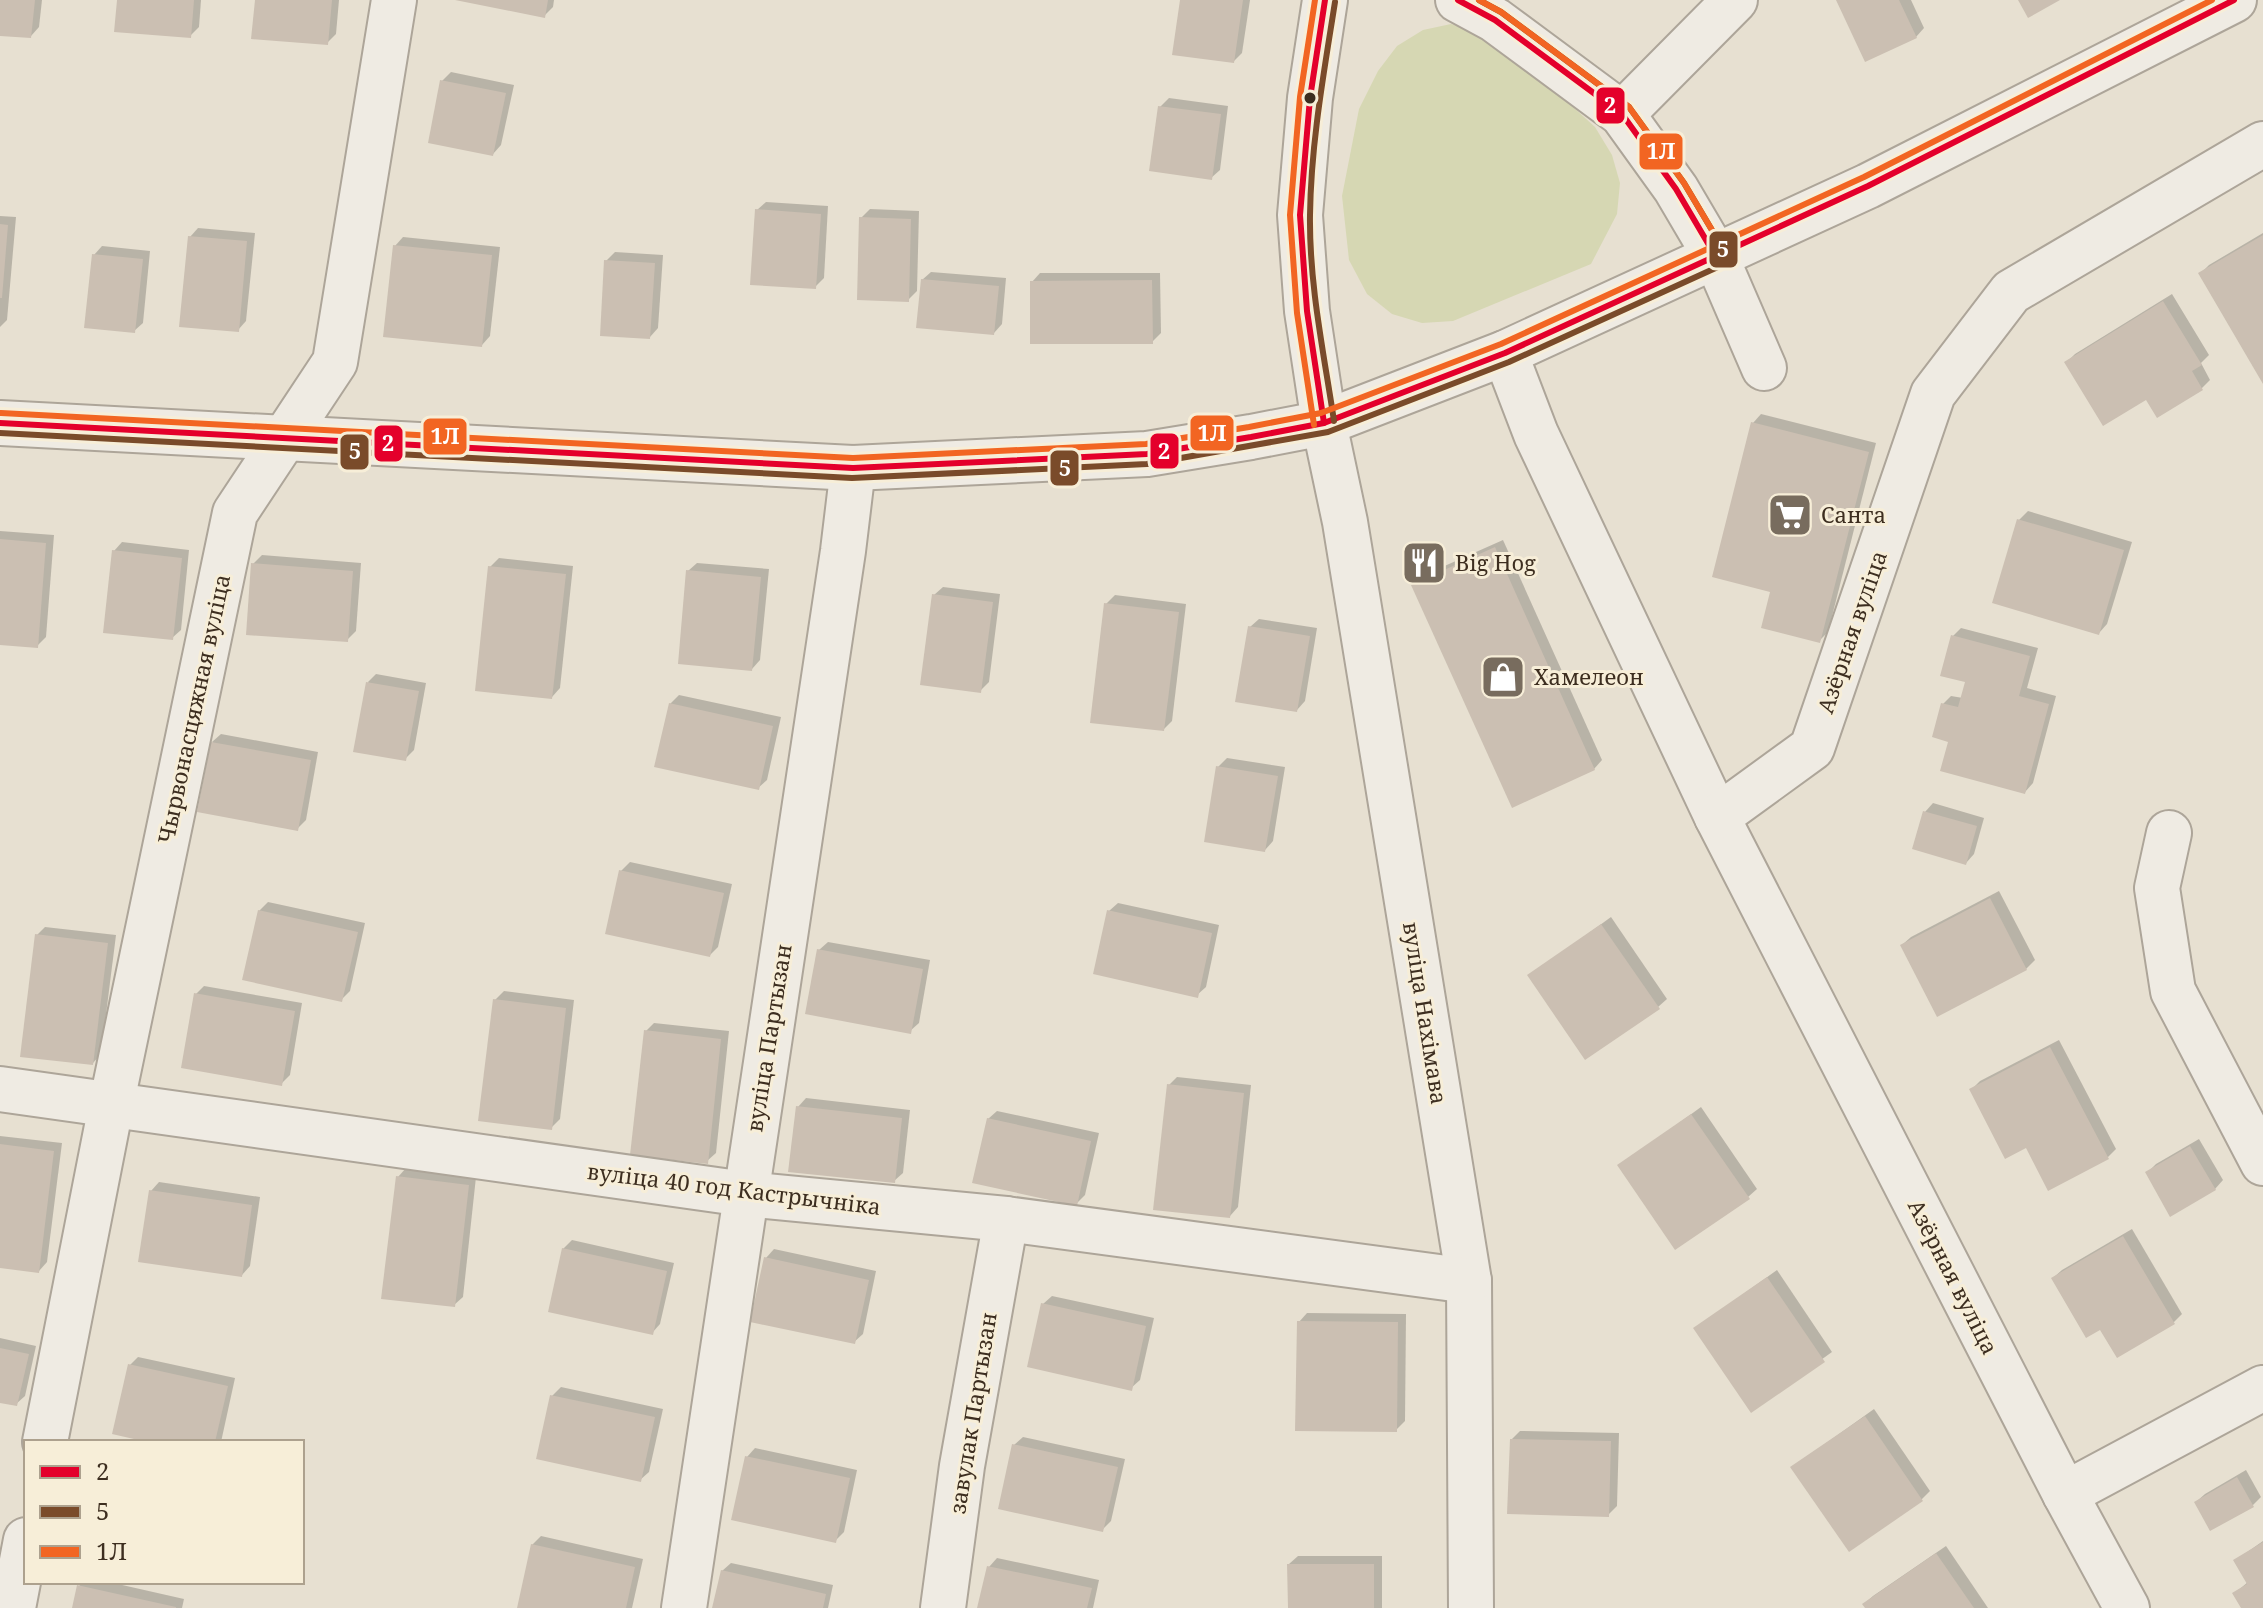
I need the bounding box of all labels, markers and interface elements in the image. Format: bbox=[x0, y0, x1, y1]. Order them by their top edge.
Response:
line badge: 2 bbox=[1595, 86, 1626, 125]
text: 2 bbox=[1604, 89, 1616, 119]
unlabelled marker bbox=[1302, 90, 1318, 106]
line badge: 1Л bbox=[1638, 132, 1684, 171]
text: 1Л bbox=[1647, 135, 1675, 165]
line badge: 5 bbox=[1708, 230, 1739, 269]
text: 5 bbox=[1717, 233, 1729, 263]
line badge: 1Л bbox=[1189, 414, 1235, 452]
line badge: 1Л bbox=[422, 417, 468, 456]
text: 1Л bbox=[1198, 417, 1226, 447]
text: 1Л bbox=[431, 420, 459, 450]
line badge: 2 bbox=[373, 424, 404, 463]
text: 2 bbox=[382, 427, 394, 457]
line badge: 2 bbox=[1149, 432, 1180, 470]
line badge: 5 bbox=[339, 433, 370, 471]
text: 5 bbox=[349, 435, 361, 465]
text: 2 bbox=[1158, 435, 1170, 465]
line badge: 5 bbox=[1049, 449, 1080, 487]
text: 5 bbox=[1059, 452, 1071, 482]
supermarket icon: Санта bbox=[1766, 491, 1814, 539]
place label: Санта bbox=[1821, 499, 1886, 529]
restaurant icon: Big Hog bbox=[1400, 539, 1448, 587]
street label: Азёрная вуліца bbox=[1809, 546, 1893, 717]
place label: Big Hog bbox=[1455, 547, 1536, 577]
street label: Чырвонасцяжная вуліца bbox=[150, 571, 236, 846]
shop icon: Хамелеон bbox=[1479, 653, 1527, 701]
place label: Хамелеон bbox=[1534, 661, 1644, 691]
street label: вуліца Нахімава bbox=[1397, 919, 1455, 1106]
street label: вуліца Партызан bbox=[738, 942, 798, 1134]
street label: вуліца 40 год Кастрычніка bbox=[586, 1155, 883, 1221]
street label: Азёрная вуліца bbox=[1902, 1194, 2006, 1359]
street label: завулак Партызан bbox=[941, 1310, 1003, 1516]
legend bbox=[24, 1440, 304, 1584]
text: 2 bbox=[96, 1454, 109, 1487]
text: 5 bbox=[96, 1494, 109, 1527]
text: 1Л bbox=[96, 1534, 127, 1567]

